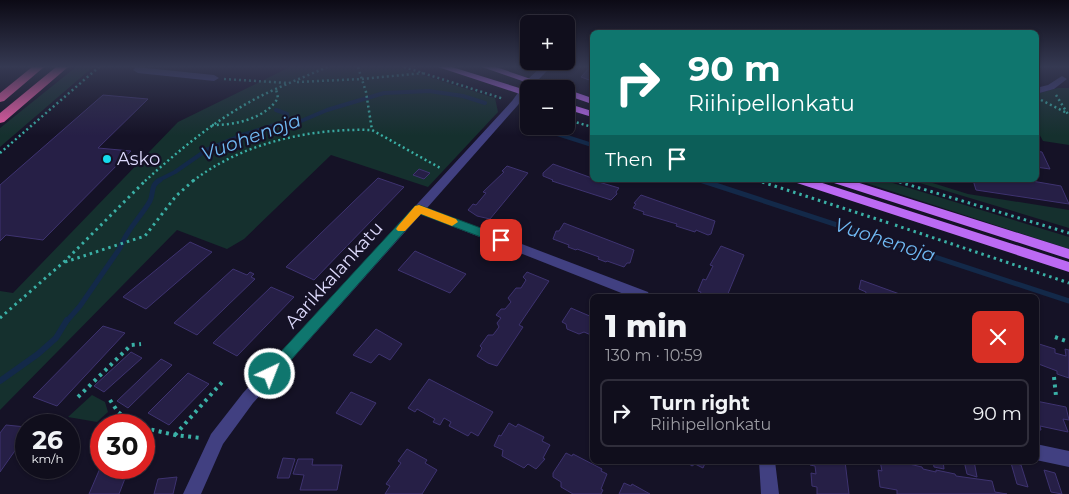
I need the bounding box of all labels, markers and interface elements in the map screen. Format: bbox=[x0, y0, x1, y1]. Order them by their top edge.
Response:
map controls bbox=[520, 15, 575, 135]
button: + bbox=[520, 15, 575, 70]
text: 90 m bbox=[688, 47, 781, 90]
icon: right bbox=[605, 50, 670, 115]
button: − bbox=[520, 80, 575, 135]
text: Riihipellonkatu bbox=[688, 90, 855, 117]
water label: Vuohenoja bbox=[198, 108, 304, 166]
icon: arrive bbox=[663, 145, 691, 173]
place label: Asko bbox=[117, 148, 160, 170]
text: Then bbox=[605, 148, 653, 171]
marker: Asko bbox=[101, 153, 113, 165]
water label: Vuohenoja bbox=[832, 213, 938, 267]
street label: Aarikkalankatu bbox=[280, 217, 388, 333]
pin bbox=[480, 219, 522, 261]
icon: arrive bbox=[487, 226, 515, 254]
text: 1 min bbox=[605, 308, 688, 345]
button: close bbox=[972, 311, 1024, 363]
text: 130 m · 10:59 bbox=[605, 346, 703, 365]
position arrow bbox=[243, 347, 295, 399]
text: Turn right bbox=[650, 392, 750, 415]
icon: right bbox=[607, 399, 635, 427]
text: 90 m bbox=[973, 402, 1022, 425]
speed limit sign: 30 bbox=[90, 414, 155, 479]
text: Riihipellonkatu bbox=[650, 415, 771, 434]
text: 26 bbox=[32, 425, 63, 455]
text: km/h bbox=[31, 451, 64, 466]

